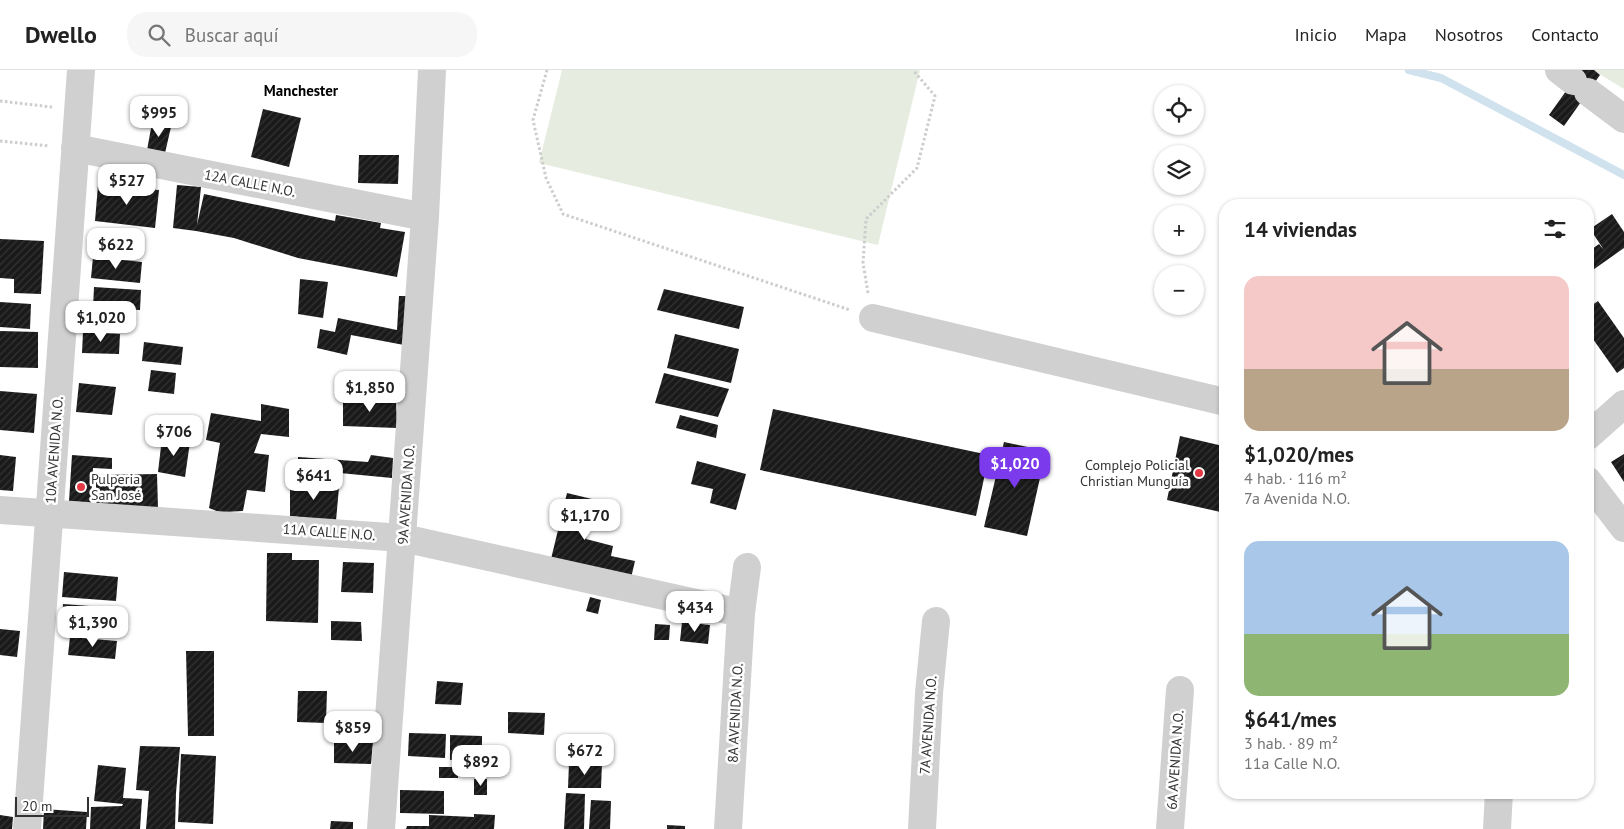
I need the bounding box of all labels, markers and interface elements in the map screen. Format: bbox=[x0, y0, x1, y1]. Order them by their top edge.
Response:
search box bbox=[127, 12, 477, 57]
text: Dwello bbox=[25, 19, 97, 50]
icon: search bbox=[145, 21, 173, 49]
text: Buscar aquí bbox=[185, 23, 279, 47]
text: Inicio bbox=[1294, 23, 1337, 46]
text: Mapa bbox=[1365, 23, 1407, 46]
text: Nosotros bbox=[1435, 23, 1503, 46]
text: Contacto bbox=[1531, 23, 1599, 46]
district label: Manchester bbox=[264, 81, 339, 100]
map controls bbox=[1154, 85, 1204, 315]
button: locate bbox=[1154, 85, 1204, 135]
pin: $995 bbox=[129, 96, 189, 138]
text: $995 bbox=[141, 102, 177, 122]
button: layers bbox=[1154, 145, 1204, 195]
pin: $527 bbox=[97, 164, 157, 206]
street label: 12A CALLE N.O. bbox=[203, 165, 297, 201]
text: $527 bbox=[109, 170, 145, 190]
button: + bbox=[1154, 205, 1204, 255]
icon: filters bbox=[1541, 215, 1569, 243]
text: 14 viviendas bbox=[1244, 216, 1357, 243]
pin: $622 bbox=[86, 228, 146, 270]
text: $622 bbox=[98, 234, 134, 254]
button: − bbox=[1154, 265, 1204, 315]
pin: $1,020 bbox=[60, 300, 142, 343]
text: $1,020 bbox=[76, 307, 126, 327]
icon: home bbox=[1362, 308, 1452, 398]
pin: $1,850 bbox=[329, 370, 411, 413]
text: $1,850 bbox=[345, 377, 395, 397]
street label: 10A AVENIDA N.O. bbox=[41, 396, 67, 504]
pin: $706 bbox=[144, 414, 204, 457]
text: $706 bbox=[156, 421, 192, 441]
text: $1,020/mes bbox=[1244, 441, 1354, 468]
street label: 9A AVENIDA N.O. bbox=[394, 445, 418, 545]
pin: $1,020 bbox=[974, 446, 1056, 489]
text: $1,020 bbox=[990, 453, 1040, 473]
place label: Complejo Policial Christian Munguía bbox=[1080, 456, 1189, 490]
pin: $641 bbox=[284, 458, 344, 501]
text: $641 bbox=[296, 465, 332, 485]
marker: Complejo Policial Christian Munguía bbox=[1193, 467, 1205, 479]
text: 4 hab. · 116 m² bbox=[1244, 468, 1347, 488]
place label: Pulperia San José bbox=[91, 470, 141, 504]
marker: Pulperia San José bbox=[75, 481, 87, 493]
text: 7a Avenida N.O. bbox=[1244, 488, 1350, 508]
pin: $1,170 bbox=[544, 498, 626, 541]
text: $1,170 bbox=[560, 505, 610, 525]
street label: 11A CALLE N.O. bbox=[282, 520, 376, 544]
icon: home bbox=[1362, 573, 1452, 663]
pin: $434 bbox=[665, 590, 725, 633]
text: $434 bbox=[677, 597, 713, 617]
pin: $1,390 bbox=[52, 606, 134, 648]
text: $1,390 bbox=[68, 612, 118, 632]
street label: 8A AVENIDA N.O. bbox=[723, 663, 747, 763]
street label: 7A AVENIDA N.O. bbox=[916, 675, 940, 775]
text: $641/mes bbox=[1244, 706, 1337, 733]
pin: $859 bbox=[323, 710, 383, 753]
street label: 6A AVENIDA N.O. bbox=[1163, 710, 1187, 810]
text: $859 bbox=[335, 717, 371, 737]
text: 3 hab. · 89 m² bbox=[1244, 733, 1338, 753]
pin: $672 bbox=[555, 734, 615, 776]
text: $672 bbox=[567, 740, 603, 760]
pin: $892 bbox=[451, 744, 511, 787]
text: $892 bbox=[463, 751, 499, 771]
text: 11a Calle N.O. bbox=[1244, 753, 1340, 773]
scale bar bbox=[15, 794, 89, 817]
text: 20 m bbox=[22, 797, 52, 815]

